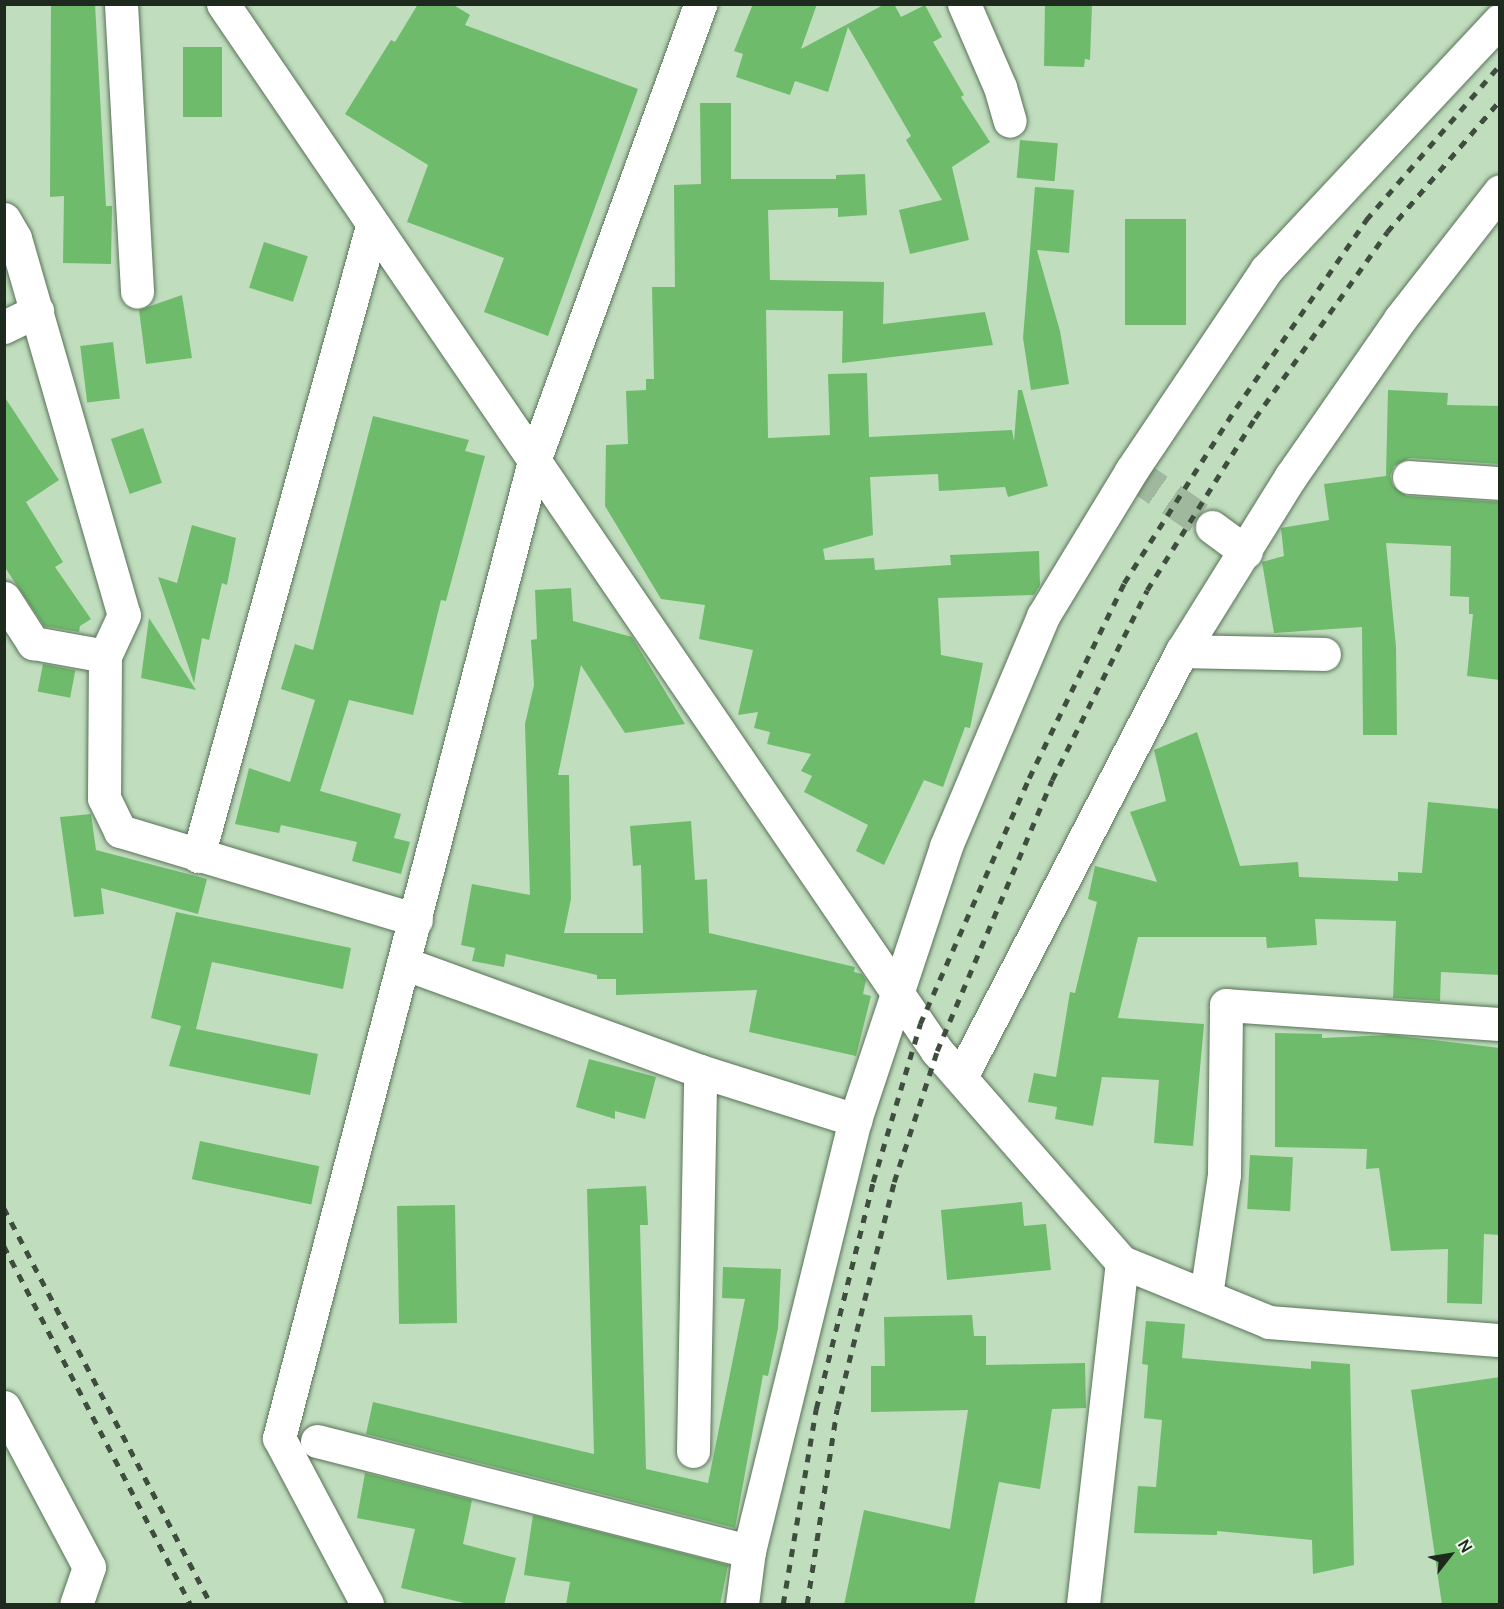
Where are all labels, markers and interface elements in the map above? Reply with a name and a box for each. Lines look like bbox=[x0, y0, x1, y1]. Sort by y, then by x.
north arrow bbox=[1420, 1525, 1480, 1585]
text: N bbox=[1453, 1535, 1478, 1556]

